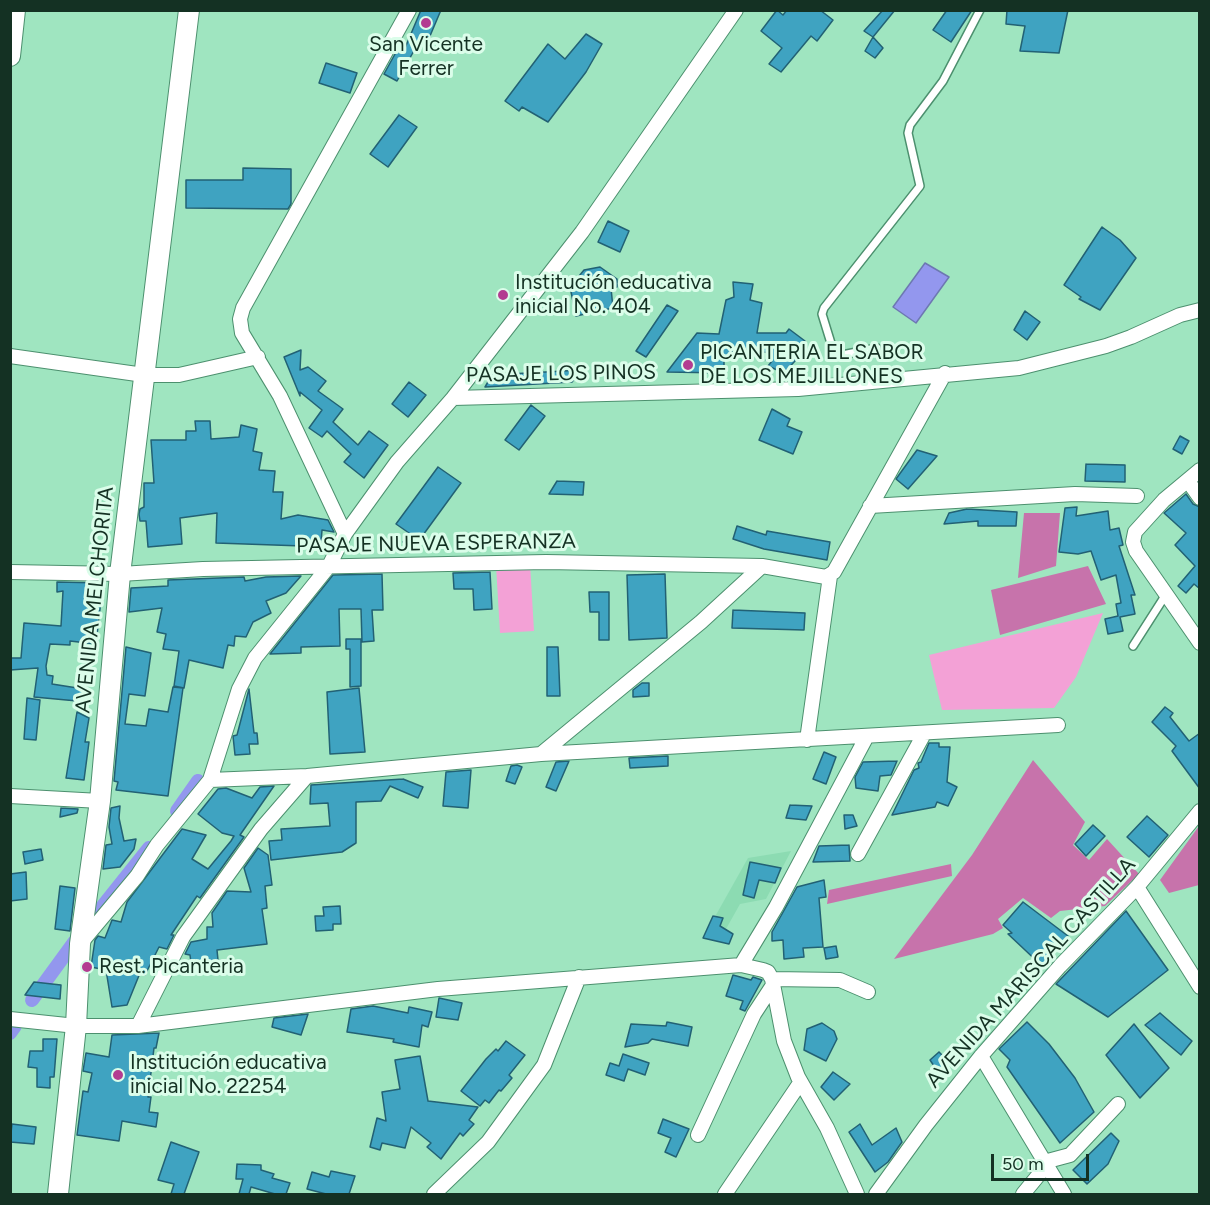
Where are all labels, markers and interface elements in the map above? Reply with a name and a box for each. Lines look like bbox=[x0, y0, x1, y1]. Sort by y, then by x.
marker: San Vicente Ferrer bbox=[419, 16, 433, 30]
place label: San Vicente Ferrer bbox=[369, 32, 483, 82]
place label: Institución educativa inicial No. 404 bbox=[515, 270, 712, 320]
marker: Institución educativa inicial No. 404 bbox=[496, 288, 510, 302]
place label: PICANTERIA EL SABOR DE LOS MEJILLONES bbox=[700, 340, 924, 390]
marker: PICANTERIA EL SABOR DE LOS MEJILLONES bbox=[681, 358, 695, 372]
street label: PASAJE LOS PINOS bbox=[466, 360, 656, 388]
street label: AVENIDA MELCHORITA bbox=[71, 485, 119, 715]
street label: PASAJE NUEVA ESPERANZA bbox=[296, 529, 576, 559]
street label: AVENIDA MARISCAL CASTILLA bbox=[921, 853, 1141, 1093]
place label: Rest. Picanteria bbox=[99, 954, 244, 980]
marker: Rest. Picanteria bbox=[80, 960, 94, 974]
place label: Institución educativa inicial No. 22254 bbox=[130, 1050, 327, 1100]
marker: Institución educativa inicial No. 22254 bbox=[111, 1068, 125, 1082]
scale bar bbox=[994, 1142, 1092, 1180]
text: 50 m bbox=[1002, 1153, 1044, 1175]

